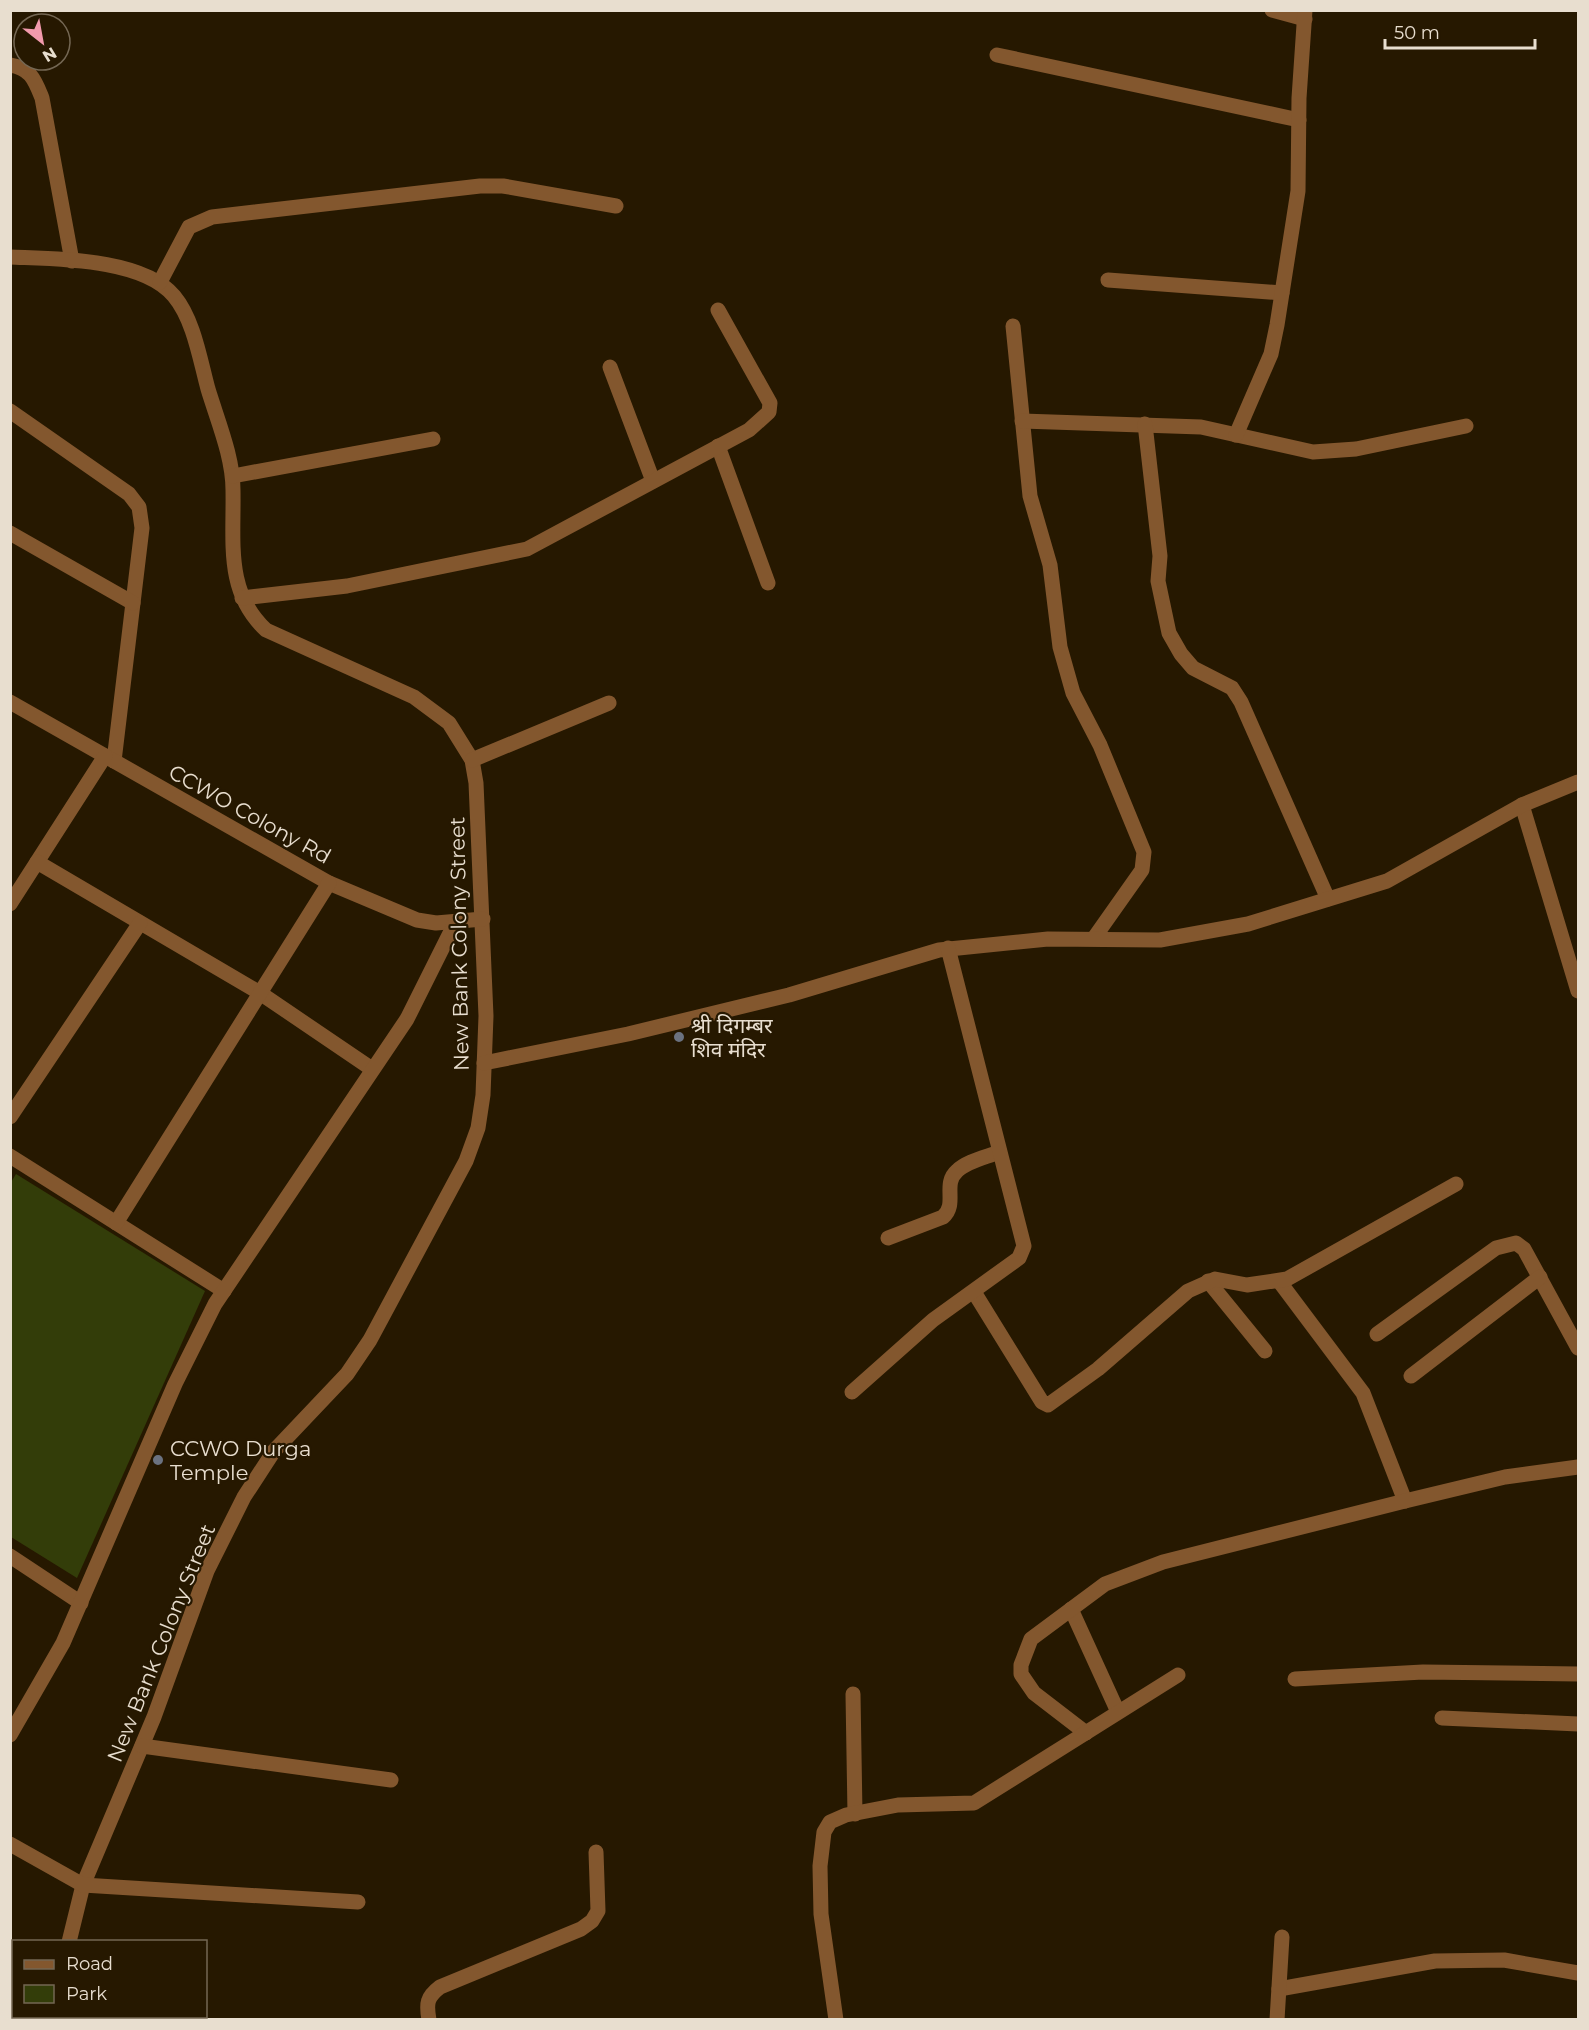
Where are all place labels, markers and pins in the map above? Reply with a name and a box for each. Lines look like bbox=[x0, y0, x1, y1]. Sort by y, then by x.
place label: श्री दिगम्बर शिव मंदिर bbox=[691, 1013, 773, 1062]
marker: श्री दिगम्बर शिव मंदिर bbox=[672, 1030, 686, 1044]
place label: CCWO Durga Temple bbox=[170, 1436, 311, 1485]
marker: CCWO Durga Temple bbox=[151, 1453, 165, 1467]

